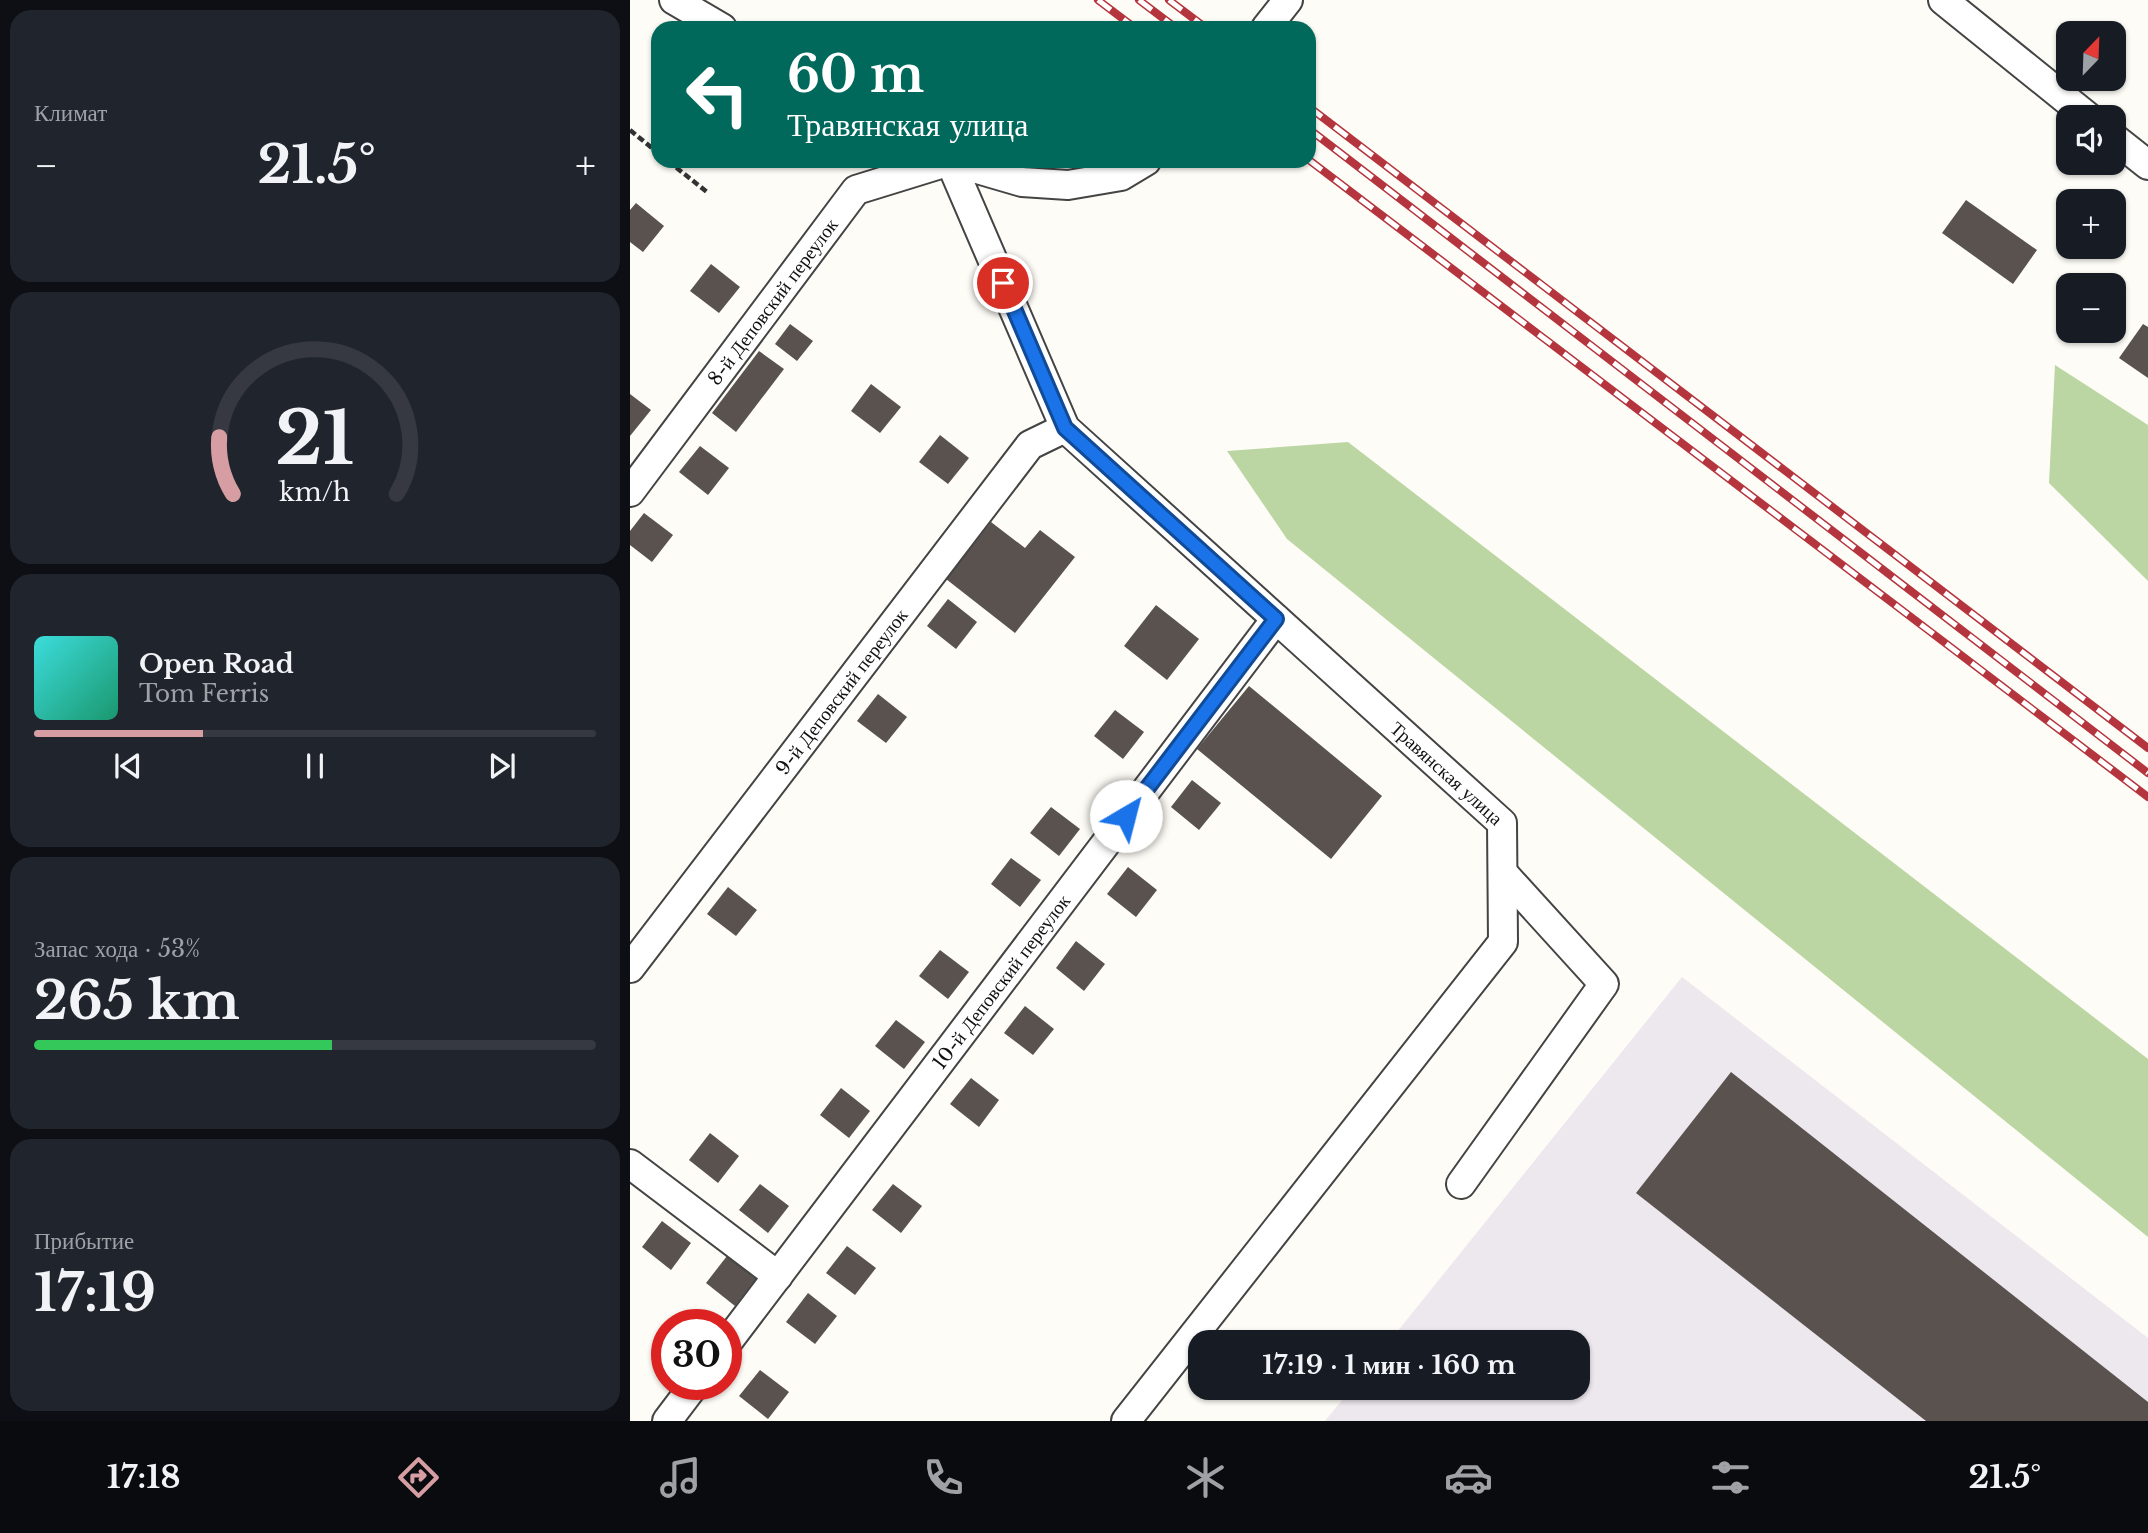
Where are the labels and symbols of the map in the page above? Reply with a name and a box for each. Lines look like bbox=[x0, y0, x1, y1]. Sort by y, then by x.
north arrow bbox=[2056, 21, 2126, 91]
street label: 8-й Деповский переулок bbox=[703, 213, 843, 390]
pin bbox=[973, 253, 1033, 313]
street label: 9-й Деповский переулок bbox=[771, 604, 913, 780]
street label: Травянская улица bbox=[1386, 717, 1508, 831]
position arrow bbox=[1089, 779, 1163, 853]
street label: 10-й Деповский переулок bbox=[928, 889, 1075, 1074]
speed limit sign: 30 bbox=[651, 1309, 742, 1400]

